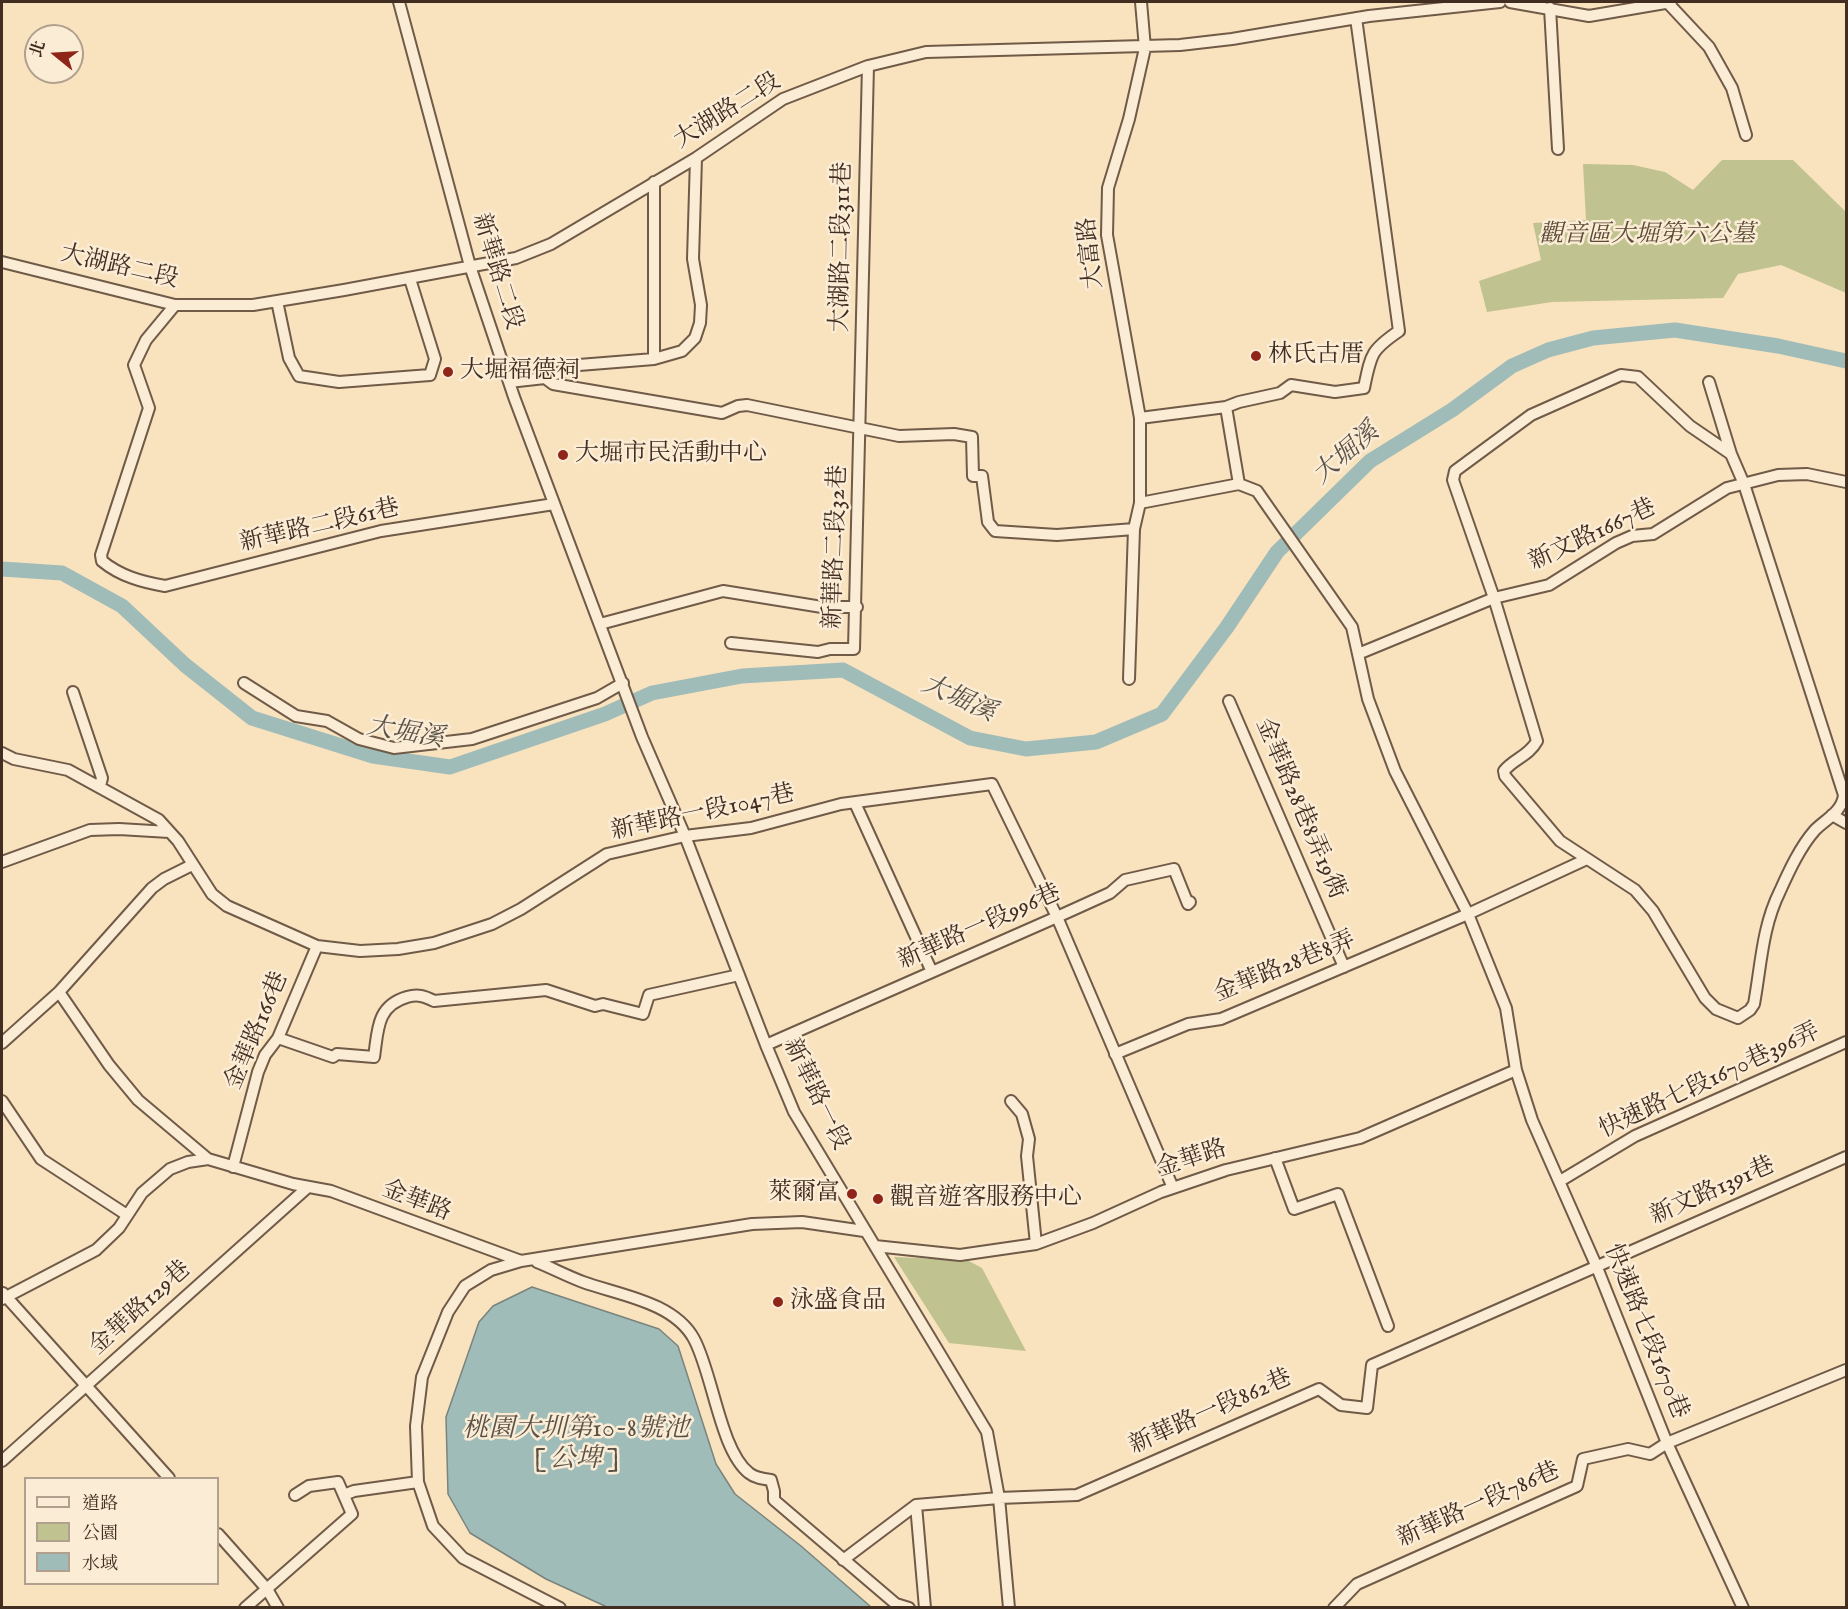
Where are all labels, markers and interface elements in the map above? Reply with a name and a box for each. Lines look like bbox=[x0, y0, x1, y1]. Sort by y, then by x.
north arrow bbox=[24, 24, 84, 84]
text: 北 bbox=[27, 38, 51, 60]
street label: 大湖路二段 bbox=[669, 68, 787, 156]
street label: 大湖路二段311巷 bbox=[827, 161, 859, 333]
street label: 新華路二段 bbox=[465, 210, 527, 334]
street label: 大富路 bbox=[1074, 216, 1110, 290]
park label: 觀音區大堀第六公墓 bbox=[1539, 222, 1755, 250]
street label: 大湖路二段 bbox=[57, 240, 181, 296]
place label: 林氏古厝 bbox=[1268, 342, 1364, 370]
marker: 林氏古厝 bbox=[1249, 349, 1263, 363]
place label: 大堀福德祠 bbox=[460, 358, 580, 386]
marker: 大堀福德祠 bbox=[441, 365, 455, 379]
water label: 大堀溪 bbox=[1307, 418, 1387, 492]
place label: 大堀市民活動中心 bbox=[575, 441, 767, 469]
marker: 大堀市民活動中心 bbox=[556, 448, 570, 462]
street label: 新華路二段32巷 bbox=[820, 464, 854, 630]
street label: 新文路1667巷 bbox=[1525, 494, 1661, 578]
street label: 新華路二段61巷 bbox=[237, 495, 403, 559]
water label: 大堀溪 bbox=[916, 670, 1000, 730]
water label: 大堀溪 bbox=[364, 712, 446, 756]
street label: 金華路28巷8弄19衖 bbox=[1248, 714, 1350, 904]
street label: 新華路一段1047巷 bbox=[609, 780, 797, 848]
street label: 新華路一段996巷 bbox=[894, 879, 1066, 977]
street label: 金華路28巷8弄 bbox=[1210, 927, 1360, 1009]
street label: 金華路166巷 bbox=[220, 968, 296, 1094]
street label: 快速路七段1670巷396弄 bbox=[1595, 1018, 1825, 1146]
street label: 新華路一段 bbox=[776, 1035, 854, 1155]
street label: 金華路 bbox=[1153, 1135, 1231, 1185]
street label: 新文路1391巷 bbox=[1646, 1152, 1780, 1232]
street label: 金華路 bbox=[377, 1176, 455, 1228]
place label: 萊爾富 bbox=[768, 1180, 840, 1208]
place label: 觀音遊客服務中心 bbox=[890, 1185, 1082, 1213]
marker: 萊爾富 bbox=[845, 1187, 859, 1201]
marker: 觀音遊客服務中心 bbox=[871, 1192, 885, 1206]
street label: 快速路七段1670巷 bbox=[1597, 1240, 1693, 1424]
street label: 金華路129巷 bbox=[84, 1256, 198, 1362]
place label: 泳盛食品 bbox=[790, 1288, 886, 1316]
marker: 泳盛食品 bbox=[771, 1295, 785, 1309]
street label: 新華路一段862巷 bbox=[1125, 1364, 1297, 1462]
water label: 桃園大圳第10-8號池 [ 公埤 ] bbox=[463, 1415, 689, 1476]
street label: 新華路一段786巷 bbox=[1393, 1457, 1565, 1555]
legend bbox=[24, 1477, 219, 1585]
text: 道路 bbox=[82, 1493, 118, 1516]
text: 公園 bbox=[82, 1523, 118, 1546]
text: 水域 bbox=[82, 1553, 118, 1576]

